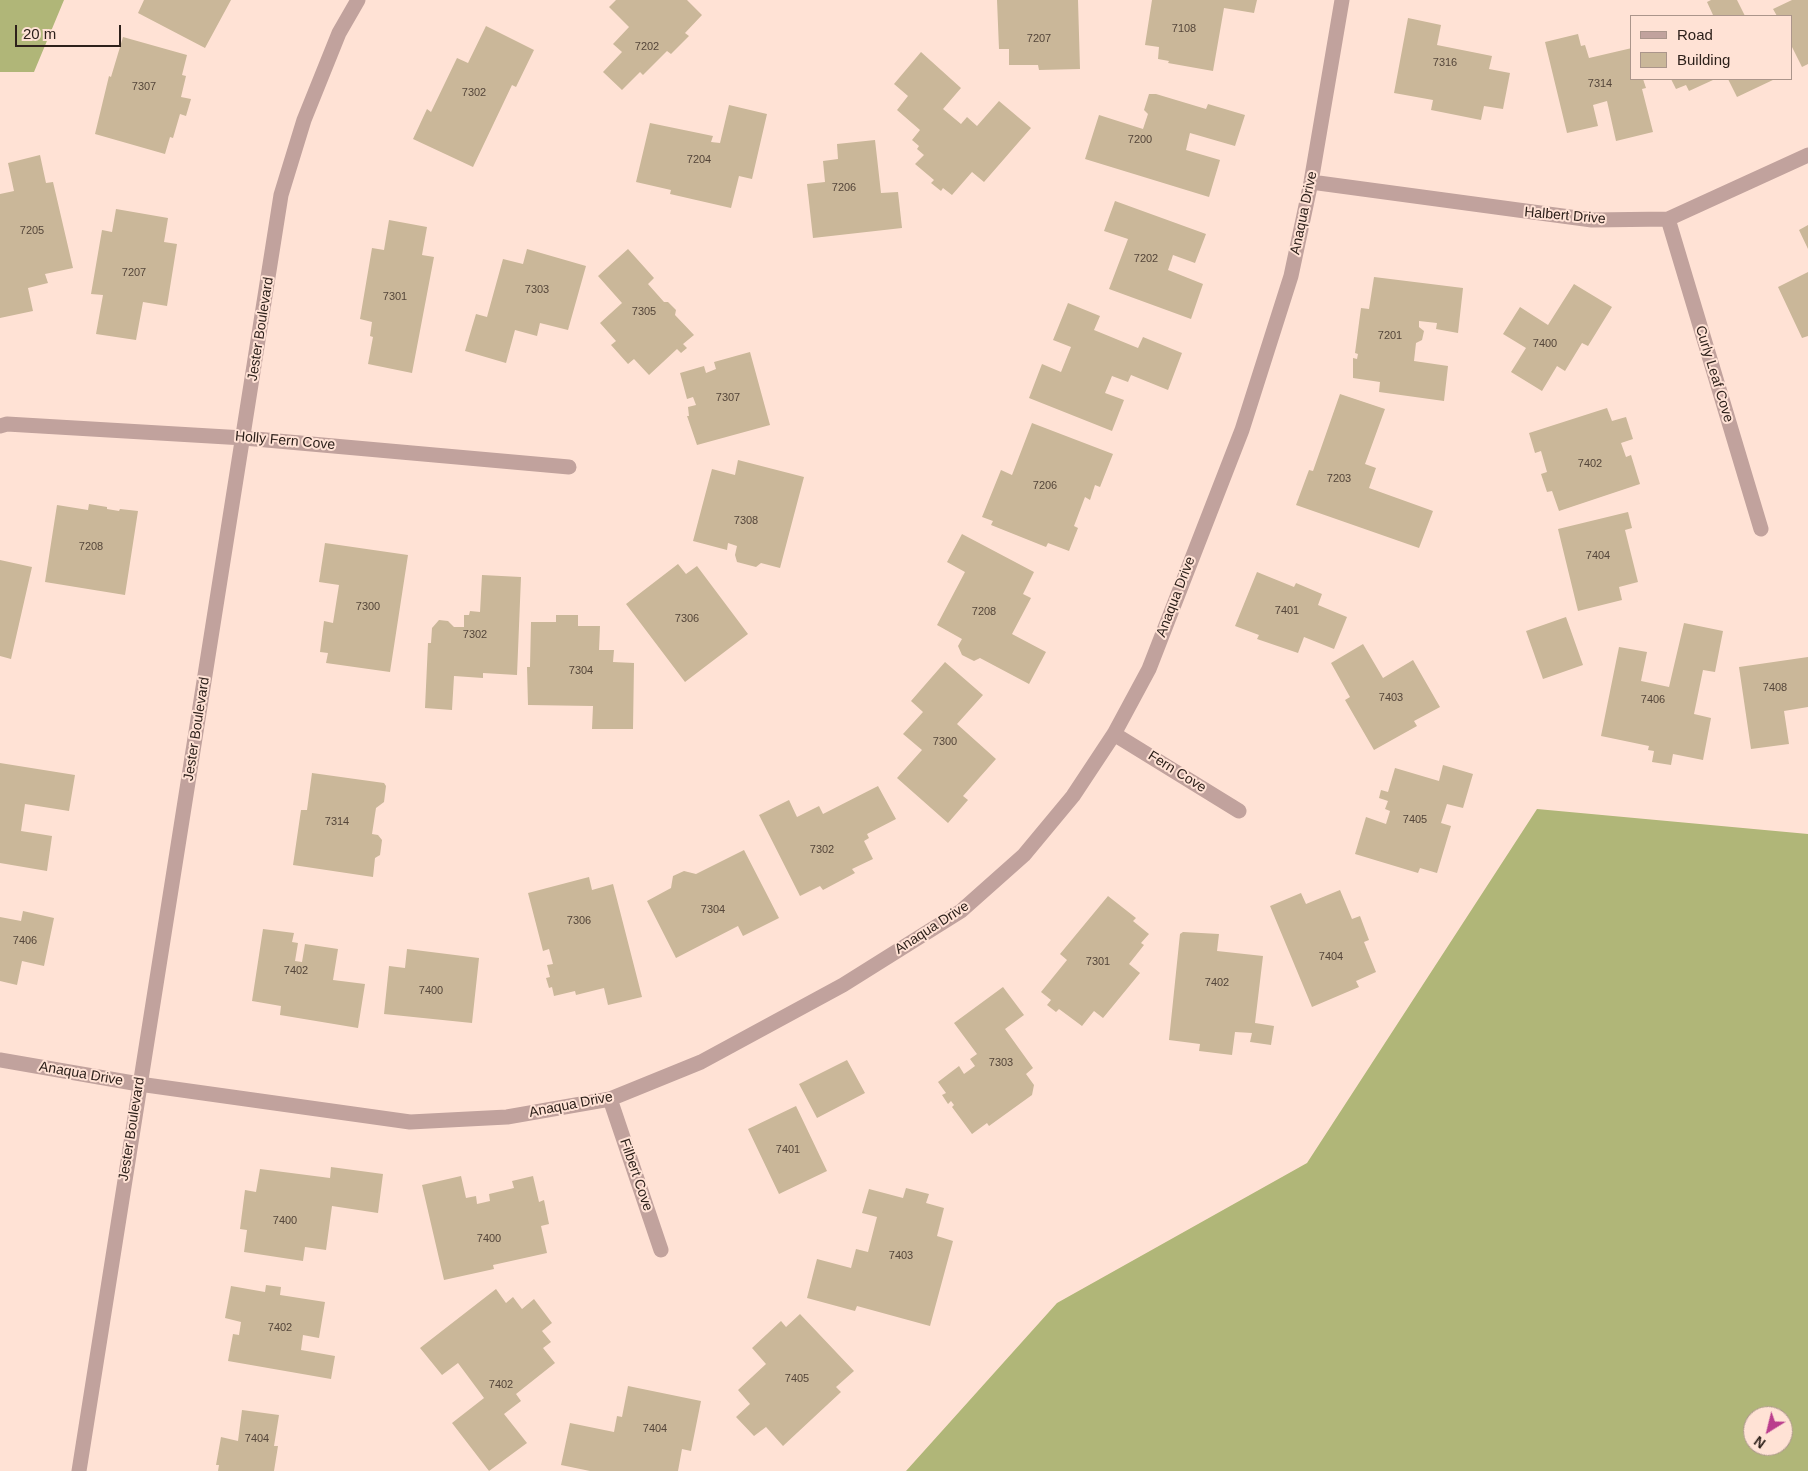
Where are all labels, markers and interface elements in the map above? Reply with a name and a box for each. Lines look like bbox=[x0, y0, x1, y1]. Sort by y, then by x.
scale bar bbox=[18, 15, 124, 47]
legend bbox=[1630, 15, 1793, 80]
house number: 7108 bbox=[1172, 22, 1196, 36]
text: 20 m bbox=[23, 25, 56, 42]
text: Road bbox=[1677, 26, 1713, 43]
house number: 7207 bbox=[1027, 32, 1051, 46]
house number: 7202 bbox=[635, 40, 659, 54]
text: Building bbox=[1677, 51, 1730, 68]
house number: 7316 bbox=[1433, 56, 1457, 70]
house number: 7314 bbox=[1588, 77, 1612, 91]
house number: 7307 bbox=[132, 80, 156, 94]
house number: 7302 bbox=[462, 86, 486, 100]
house number: 7200 bbox=[1128, 133, 1152, 147]
house number: 7204 bbox=[687, 153, 711, 167]
street label: Anaqua Drive bbox=[1287, 170, 1321, 256]
house number: 7206 bbox=[832, 181, 856, 195]
street label: Halbert Drive bbox=[1524, 204, 1606, 228]
house number: 7205 bbox=[20, 224, 44, 238]
house number: 7202 bbox=[1134, 252, 1158, 266]
house number: 7207 bbox=[122, 266, 146, 280]
street label: Jester Boulevard bbox=[244, 276, 278, 382]
house number: 7303 bbox=[525, 283, 549, 297]
house number: 7301 bbox=[383, 290, 407, 304]
house number: 7305 bbox=[632, 305, 656, 319]
street label: Curly Leaf Cove bbox=[1691, 324, 1737, 424]
house number: 7201 bbox=[1378, 329, 1402, 343]
house number: 7400 bbox=[1533, 337, 1557, 351]
house number: 7307 bbox=[716, 391, 740, 405]
street label: Holly Fern Cove bbox=[234, 428, 336, 454]
house number: 7402 bbox=[1578, 457, 1602, 471]
house number: 7203 bbox=[1327, 472, 1351, 486]
house number: 7206 bbox=[1033, 479, 1057, 493]
house number: 7308 bbox=[734, 514, 758, 528]
house number: 7208 bbox=[79, 540, 103, 554]
house number: 7404 bbox=[1586, 549, 1610, 563]
street label: Anaqua Drive bbox=[1153, 554, 1199, 640]
house number: 7300 bbox=[356, 600, 380, 614]
house number: 7401 bbox=[1275, 604, 1299, 618]
house number: 7208 bbox=[972, 605, 996, 619]
house number: 7306 bbox=[675, 612, 699, 626]
house number: 7302 bbox=[463, 628, 487, 642]
house number: 7304 bbox=[569, 664, 593, 678]
street label: Jester Boulevard bbox=[180, 676, 214, 782]
house number: 7408 bbox=[1763, 681, 1787, 695]
house number: 7403 bbox=[1379, 691, 1403, 705]
house number: 7406 bbox=[1641, 693, 1665, 707]
house number: 7300 bbox=[933, 735, 957, 749]
street label: Fern Cove bbox=[1145, 748, 1209, 796]
house number: 7405 bbox=[1403, 813, 1427, 827]
house number: 7314 bbox=[325, 815, 349, 829]
house number: 7302 bbox=[810, 843, 834, 857]
street label: Anaqua Drive bbox=[892, 898, 972, 958]
house number: 7304 bbox=[701, 903, 725, 917]
house number: 7306 bbox=[567, 914, 591, 928]
house number: 7406 bbox=[13, 934, 37, 948]
house number: 7404 bbox=[1319, 950, 1343, 964]
house number: 7301 bbox=[1086, 955, 1110, 969]
house number: 7402 bbox=[284, 964, 308, 978]
house number: 7402 bbox=[1205, 976, 1229, 990]
house number: 7400 bbox=[419, 984, 443, 998]
house number: 7303 bbox=[989, 1056, 1013, 1070]
street label: Anaqua Drive bbox=[38, 1058, 124, 1090]
street label: Jester Boulevard bbox=[115, 1076, 149, 1182]
street label: Anaqua Drive bbox=[528, 1089, 614, 1121]
street label: Filbert Cove bbox=[616, 1137, 656, 1213]
house number: 7401 bbox=[776, 1143, 800, 1157]
house number: 7400 bbox=[273, 1214, 297, 1228]
house number: 7400 bbox=[477, 1232, 501, 1246]
house number: 7403 bbox=[889, 1249, 913, 1263]
house number: 7402 bbox=[268, 1321, 292, 1335]
house number: 7405 bbox=[785, 1372, 809, 1386]
house number: 7402 bbox=[489, 1378, 513, 1392]
north arrow bbox=[1743, 1406, 1793, 1456]
house number: 7404 bbox=[643, 1422, 667, 1436]
house number: 7404 bbox=[245, 1432, 269, 1446]
text: N bbox=[1751, 1433, 1769, 1452]

